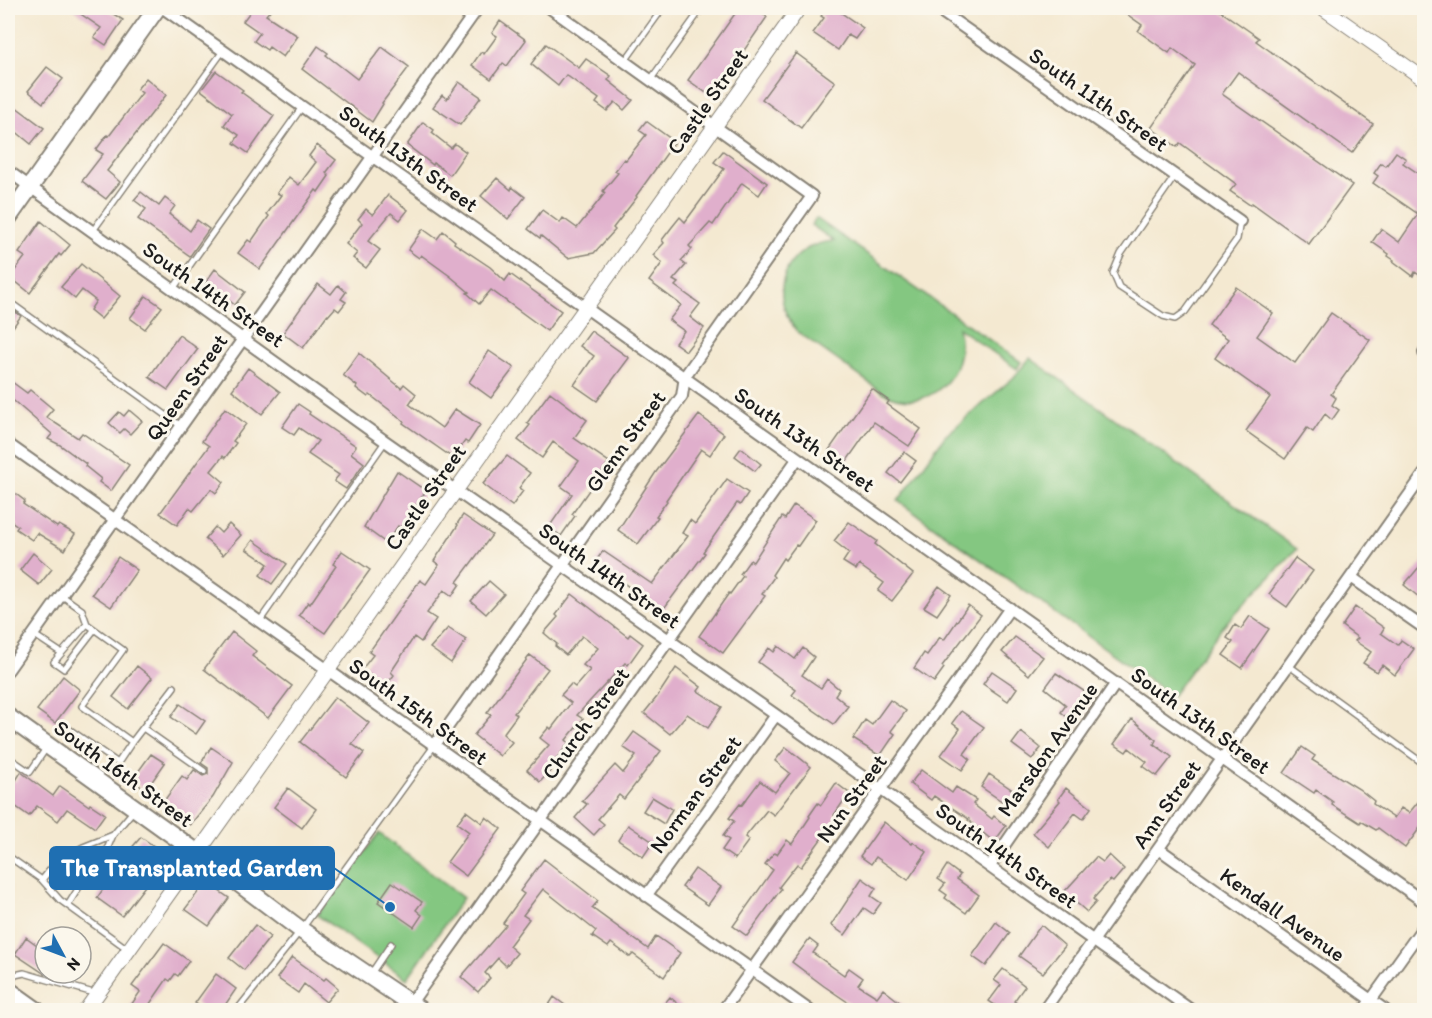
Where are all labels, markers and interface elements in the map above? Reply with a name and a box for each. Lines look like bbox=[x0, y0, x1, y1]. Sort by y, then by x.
street label: South 11th Street bbox=[1024, 41, 1174, 158]
street label: Castle Street bbox=[661, 43, 754, 160]
street label: South 13th Street bbox=[334, 99, 484, 218]
street label: South 14th Street bbox=[138, 235, 290, 353]
street label: Queen Street bbox=[139, 328, 233, 446]
street label: South 13th Street bbox=[729, 381, 880, 498]
street label: Glenn Street bbox=[579, 385, 671, 497]
street label: Castle Street bbox=[379, 439, 472, 556]
street label: South 14th Street bbox=[534, 516, 686, 634]
street label: South 15th Street bbox=[344, 652, 494, 771]
street label: South 13th Street bbox=[1126, 661, 1276, 780]
street label: Church Street bbox=[536, 662, 635, 785]
street label: Marsdon Avenue bbox=[991, 677, 1104, 822]
street label: South 16th Street bbox=[49, 714, 199, 833]
street label: Norman Street bbox=[644, 730, 747, 858]
street label: Nun Street bbox=[810, 749, 893, 848]
street label: Ann Street bbox=[1126, 755, 1207, 854]
street label: South 14th Street bbox=[931, 796, 1083, 914]
callout: The Transplanted Garden bbox=[50, 847, 334, 889]
text: The Transplanted Garden bbox=[60, 853, 323, 883]
street label: Kendall Avenue bbox=[1215, 861, 1351, 968]
north arrow bbox=[33, 925, 93, 985]
text: N bbox=[63, 954, 85, 975]

